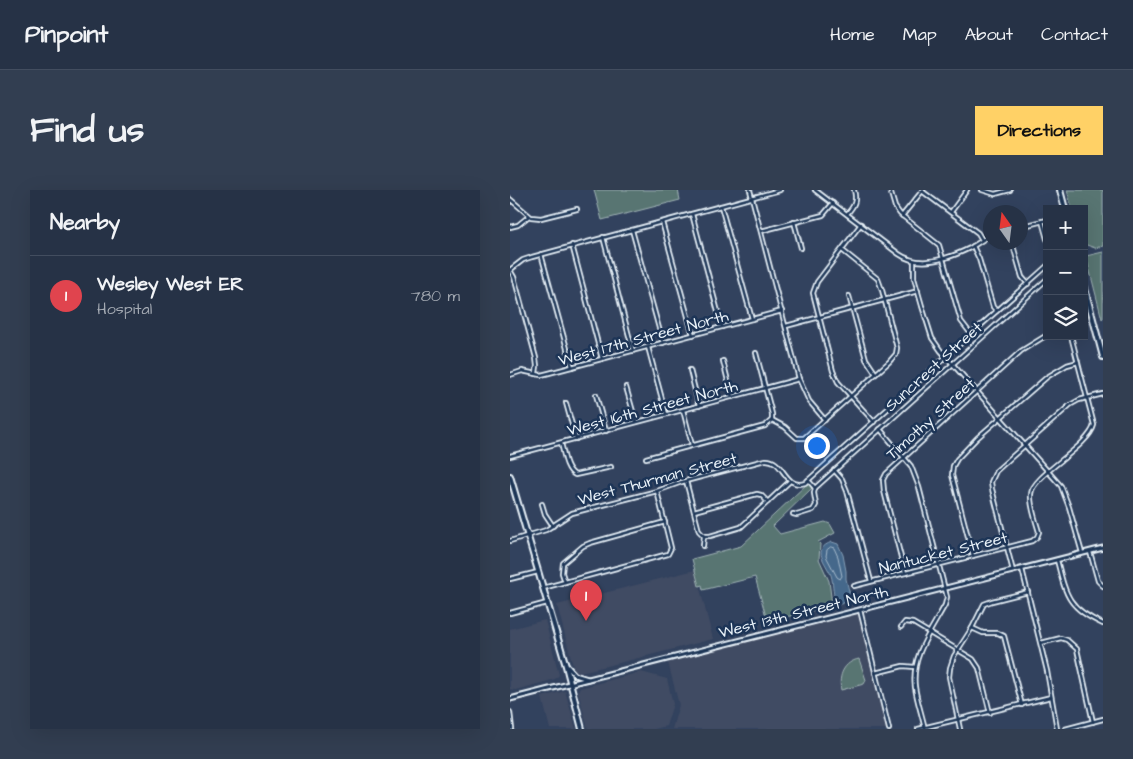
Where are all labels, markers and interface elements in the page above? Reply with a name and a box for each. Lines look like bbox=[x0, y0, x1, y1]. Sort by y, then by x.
text: Pinpoint bbox=[25, 18, 108, 52]
text: Home bbox=[830, 22, 875, 47]
text: Map bbox=[903, 22, 937, 47]
text: About bbox=[965, 22, 1013, 47]
text: Contact bbox=[1041, 22, 1108, 47]
text: Find us bbox=[30, 106, 144, 155]
button: Directions bbox=[975, 106, 1103, 155]
north arrow bbox=[983, 205, 1028, 250]
map controls bbox=[1043, 205, 1088, 340]
button: + bbox=[1043, 205, 1088, 250]
text: Nearby bbox=[50, 208, 120, 237]
button: − bbox=[1043, 250, 1088, 295]
text: Wesley West ER bbox=[97, 271, 244, 298]
text: 1 bbox=[65, 285, 67, 307]
text: 780 m bbox=[411, 285, 460, 307]
button: layers bbox=[1043, 295, 1088, 340]
text: Hospital bbox=[97, 298, 152, 320]
street label: West 17th Street North bbox=[556, 305, 731, 371]
street label: Suncrest Street bbox=[880, 317, 988, 416]
street label: Timothy Street bbox=[881, 372, 981, 465]
street label: West 16th Street North bbox=[565, 375, 740, 441]
your location bbox=[804, 433, 830, 459]
street label: West Thurman Street bbox=[575, 447, 740, 511]
street label: Nantucket Street bbox=[877, 526, 1010, 580]
pin: 1 bbox=[570, 580, 602, 621]
street label: West 13th Street North bbox=[716, 580, 890, 644]

